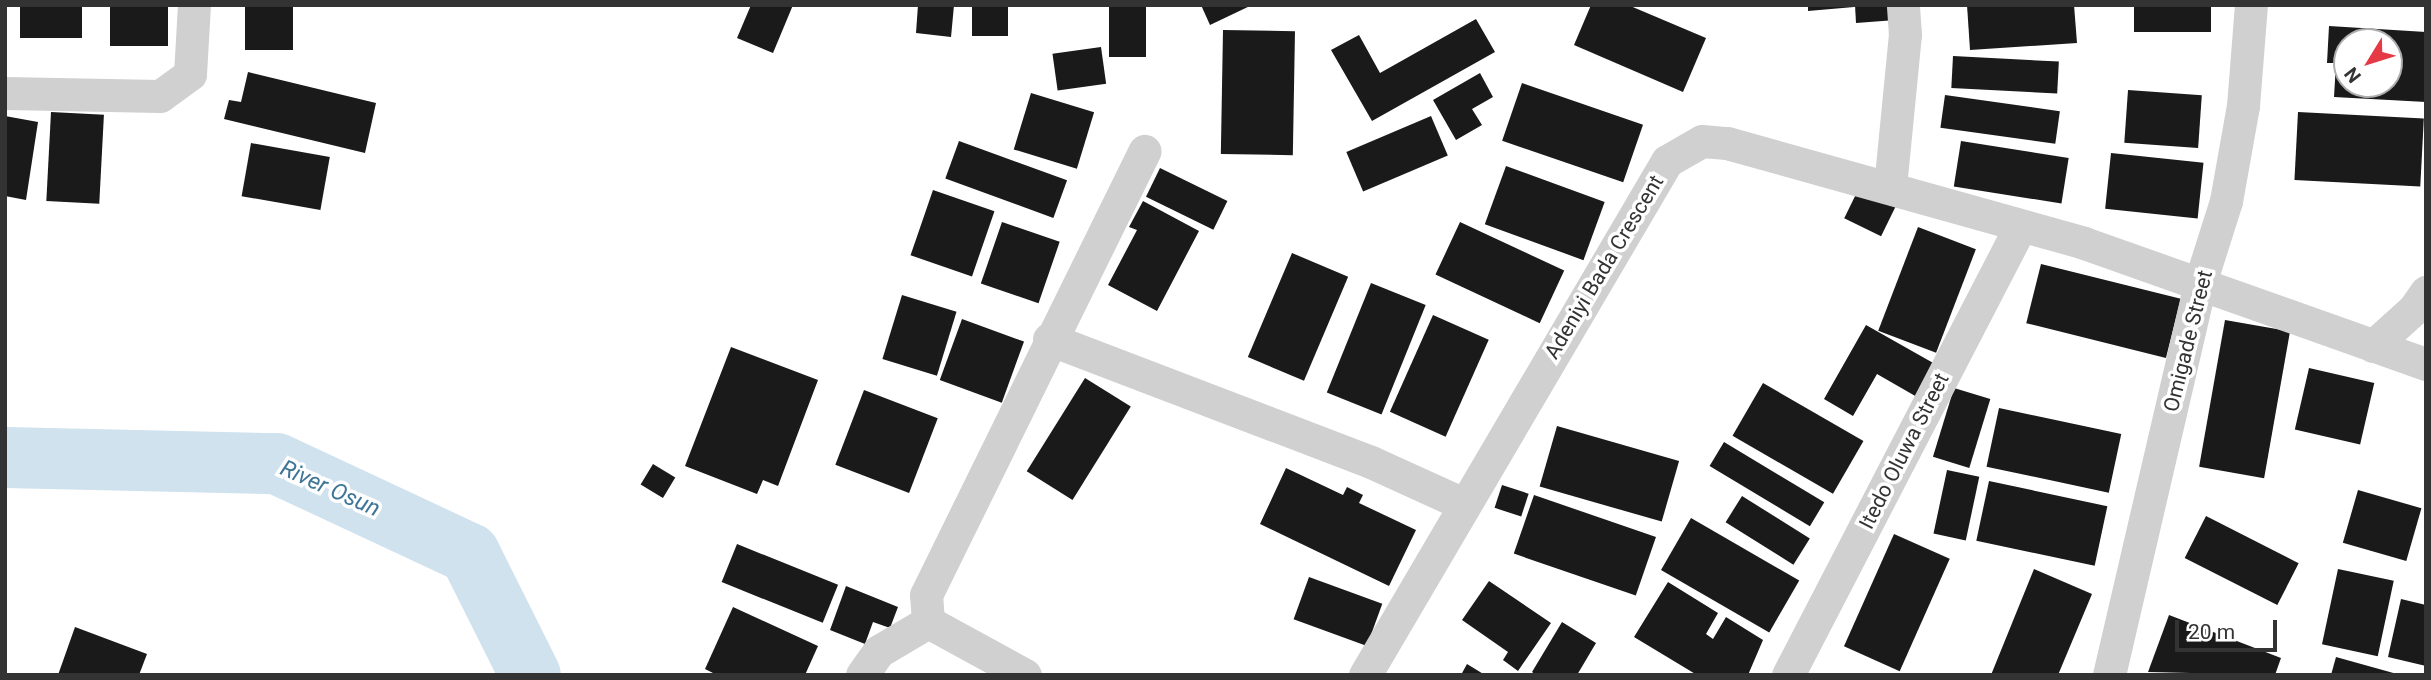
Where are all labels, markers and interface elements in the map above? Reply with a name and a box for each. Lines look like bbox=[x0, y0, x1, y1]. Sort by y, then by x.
north arrow bbox=[2333, 28, 2403, 98]
text: N bbox=[2339, 63, 2366, 87]
street label: Adeniyi Bada Crescent bbox=[1539, 171, 1669, 363]
street label: Omigade Street bbox=[2158, 268, 2218, 414]
street label: Itedo Oluwa Street bbox=[1854, 369, 1954, 533]
water label: River Osun bbox=[276, 455, 384, 523]
scale bar bbox=[2179, 606, 2280, 650]
text: 20 m bbox=[2188, 620, 2235, 644]

